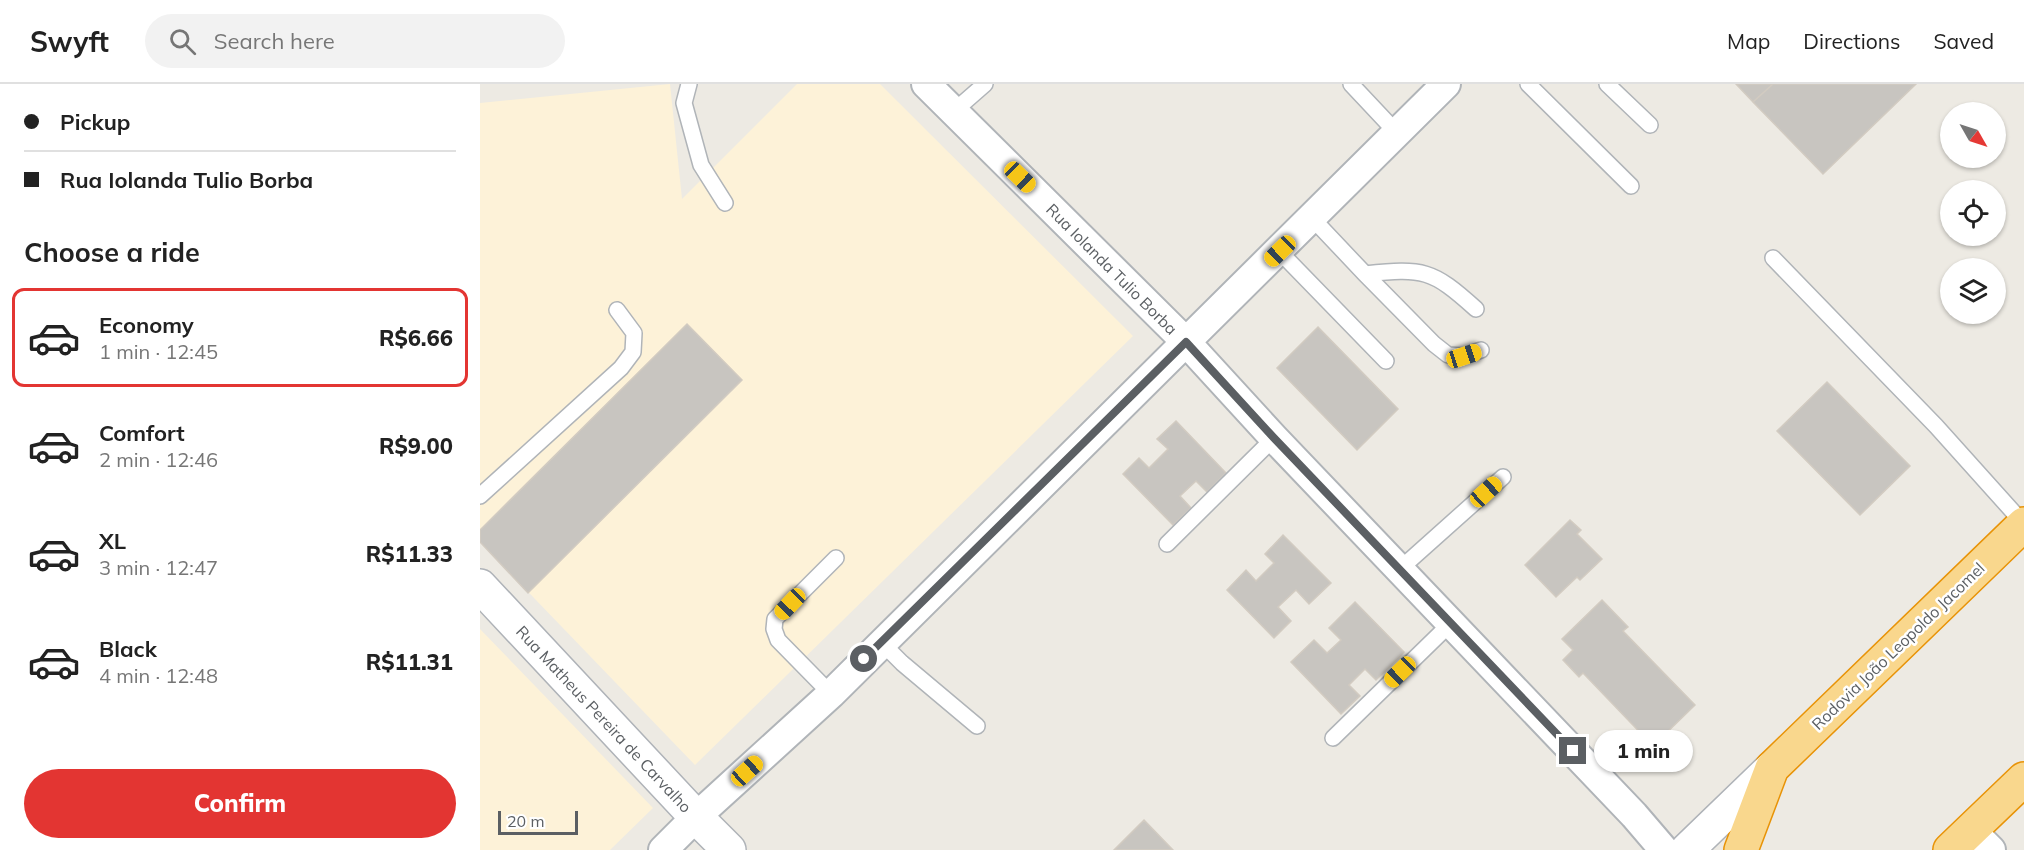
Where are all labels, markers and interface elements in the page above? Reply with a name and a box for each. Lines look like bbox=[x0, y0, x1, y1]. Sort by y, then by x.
search box bbox=[145, 14, 565, 68]
text: Swyft bbox=[30, 24, 109, 59]
icon: search bbox=[166, 25, 199, 58]
text: Search here bbox=[214, 27, 335, 55]
text: Map bbox=[1727, 28, 1770, 54]
text: Directions bbox=[1803, 28, 1900, 54]
text: Saved bbox=[1933, 28, 1994, 54]
north arrow bbox=[1940, 102, 2006, 168]
map controls bbox=[1940, 102, 2006, 324]
text: Pickup bbox=[60, 108, 130, 136]
car bbox=[1001, 158, 1039, 196]
text: Rua Iolanda Tulio Borba bbox=[60, 166, 313, 194]
button: locate bbox=[1940, 180, 2006, 246]
street label: Rua Iolanda Tulio Borba bbox=[1042, 199, 1182, 339]
car bbox=[1261, 232, 1299, 270]
text: Choose a ride bbox=[24, 235, 200, 269]
button: layers bbox=[1940, 258, 2006, 324]
icon: car bbox=[27, 311, 81, 365]
text: Economy bbox=[99, 311, 194, 339]
text: R$6.66 bbox=[379, 324, 453, 352]
text: 1 min · 12:45 bbox=[99, 339, 218, 364]
car bbox=[1444, 342, 1484, 370]
icon: car bbox=[27, 419, 81, 473]
text: Comfort bbox=[99, 419, 185, 447]
text: R$9.00 bbox=[379, 432, 453, 460]
text: 2 min · 12:46 bbox=[99, 447, 218, 472]
car bbox=[1467, 473, 1505, 511]
icon: car bbox=[27, 527, 81, 581]
text: XL bbox=[99, 527, 126, 555]
text: R$11.33 bbox=[366, 540, 453, 568]
text: 3 min · 12:47 bbox=[99, 555, 218, 580]
street label: Rodovia João Leopoldo Jacomel bbox=[1808, 558, 1988, 734]
car bbox=[771, 585, 809, 623]
street label: Rua Matheus Pereira de Carvalho bbox=[512, 621, 696, 817]
icon: car bbox=[27, 635, 81, 689]
text: Black bbox=[99, 635, 157, 663]
route start bbox=[850, 645, 877, 672]
text: R$11.31 bbox=[366, 648, 453, 676]
car bbox=[1381, 653, 1419, 691]
text: 4 min · 12:48 bbox=[99, 663, 218, 688]
callout: 1 min bbox=[1594, 730, 1693, 772]
route end bbox=[1559, 737, 1586, 764]
text: 1 min bbox=[1617, 738, 1670, 763]
car bbox=[728, 752, 766, 790]
button: Confirm bbox=[24, 769, 456, 838]
scale bar bbox=[498, 808, 578, 836]
text: 20 m bbox=[507, 811, 544, 831]

